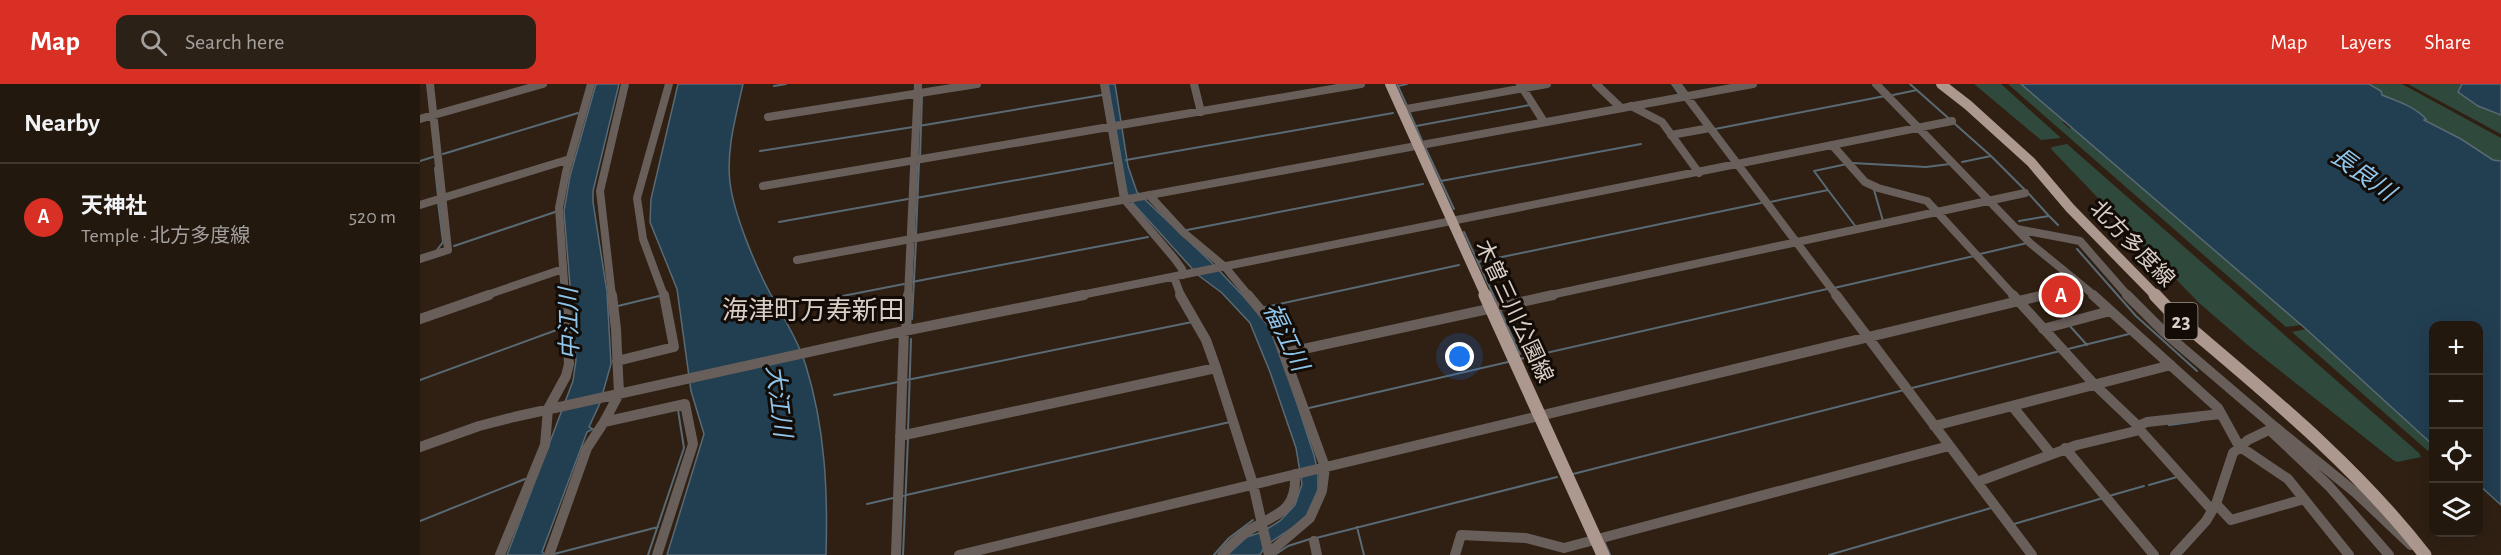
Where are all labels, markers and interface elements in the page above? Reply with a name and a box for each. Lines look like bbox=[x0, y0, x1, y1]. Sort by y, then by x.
search box bbox=[116, 15, 536, 69]
icon: search bbox=[137, 26, 170, 59]
text: Map bbox=[30, 28, 80, 56]
text: Search here bbox=[185, 31, 284, 53]
text: Map bbox=[2271, 32, 2307, 53]
text: Layers bbox=[2340, 32, 2391, 53]
text: Share bbox=[2424, 32, 2471, 53]
text: Nearby bbox=[24, 110, 100, 136]
water label: 長良川 bbox=[2326, 142, 2402, 207]
text: 天神社 bbox=[81, 195, 147, 217]
street label: 北方多度線 bbox=[2086, 196, 2179, 291]
text: A bbox=[38, 207, 50, 227]
text: 520 m bbox=[349, 207, 396, 227]
text: Temple · 北方多度線 bbox=[81, 226, 250, 246]
street label: 木曽三川公園線 bbox=[1472, 237, 1558, 386]
pin: A bbox=[2042, 272, 2080, 318]
water label: 中江川 bbox=[555, 285, 583, 360]
district label: 海津町万寿新田 bbox=[722, 297, 904, 324]
water label: 福江川 bbox=[1259, 299, 1315, 378]
road number: 23 bbox=[2164, 303, 2198, 339]
map controls bbox=[2429, 321, 2483, 537]
button: + bbox=[2429, 321, 2483, 375]
your location bbox=[1445, 342, 1474, 371]
water label: 大江川 bbox=[762, 364, 797, 441]
button: − bbox=[2429, 375, 2483, 429]
button: locate bbox=[2429, 429, 2483, 483]
button: layers bbox=[2429, 483, 2483, 537]

